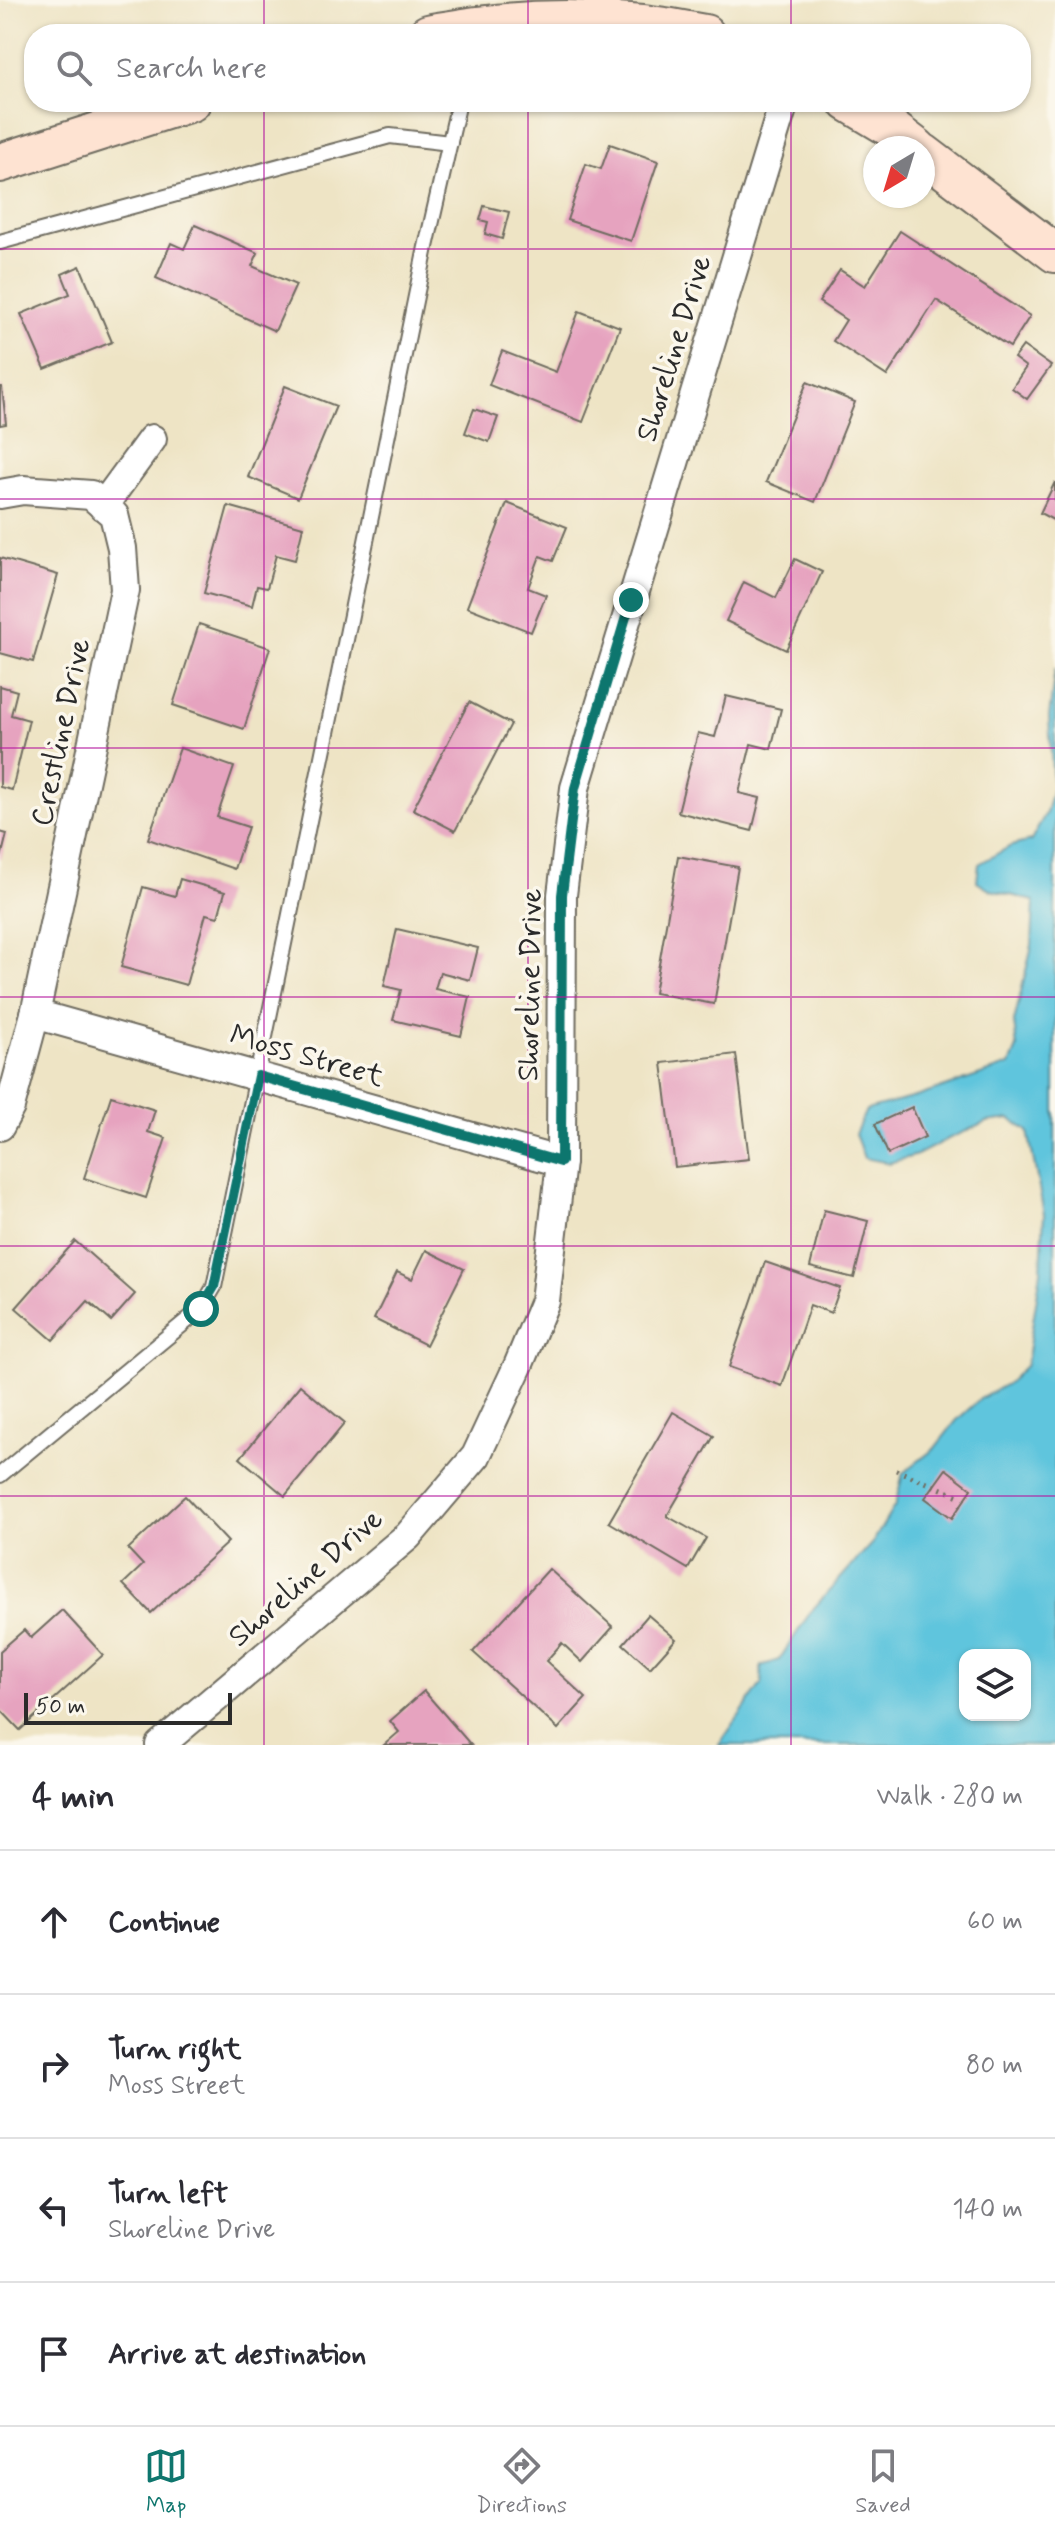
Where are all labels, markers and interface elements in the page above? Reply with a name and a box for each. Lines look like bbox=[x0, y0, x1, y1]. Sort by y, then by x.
search box bbox=[24, 24, 1031, 112]
icon: search bbox=[52, 46, 96, 90]
text: Search here bbox=[116, 49, 267, 88]
north arrow bbox=[863, 136, 935, 208]
street label: Shoreline Drive bbox=[628, 250, 721, 446]
route end bbox=[613, 582, 649, 618]
street label: Crestline Drive bbox=[23, 635, 100, 830]
street label: Shoreline Drive bbox=[509, 888, 552, 1082]
street label: Moss Street bbox=[225, 1016, 388, 1097]
route start bbox=[183, 1291, 219, 1327]
street label: Shoreline Drive bbox=[220, 1500, 392, 1656]
map controls bbox=[959, 1649, 1031, 1721]
button: layers bbox=[959, 1649, 1031, 1721]
scale bar bbox=[24, 1689, 232, 1725]
text: 50 m bbox=[36, 1693, 85, 1721]
text: 4 min bbox=[32, 1775, 115, 1820]
text: Walk · 280 m bbox=[876, 1780, 1023, 1814]
icon: ahead bbox=[32, 1900, 76, 1944]
text: Continue bbox=[108, 1903, 220, 1942]
text: 60 m bbox=[967, 1905, 1023, 1939]
text: Turn right bbox=[108, 2030, 241, 2069]
icon: right bbox=[32, 2044, 76, 2088]
text: 80 m bbox=[966, 2049, 1023, 2083]
text: Moss Street bbox=[108, 2069, 245, 2103]
text: Turn left bbox=[108, 2174, 228, 2213]
icon: left bbox=[32, 2188, 76, 2232]
text: 140 m bbox=[952, 2193, 1023, 2227]
text: Shoreline Drive bbox=[108, 2213, 275, 2247]
icon: arrive bbox=[32, 2332, 76, 2376]
text: Arrive at destination bbox=[108, 2335, 366, 2374]
tab: Map bbox=[144, 2444, 188, 2520]
tab: Directions bbox=[476, 2444, 567, 2520]
tab: Saved bbox=[855, 2444, 911, 2520]

